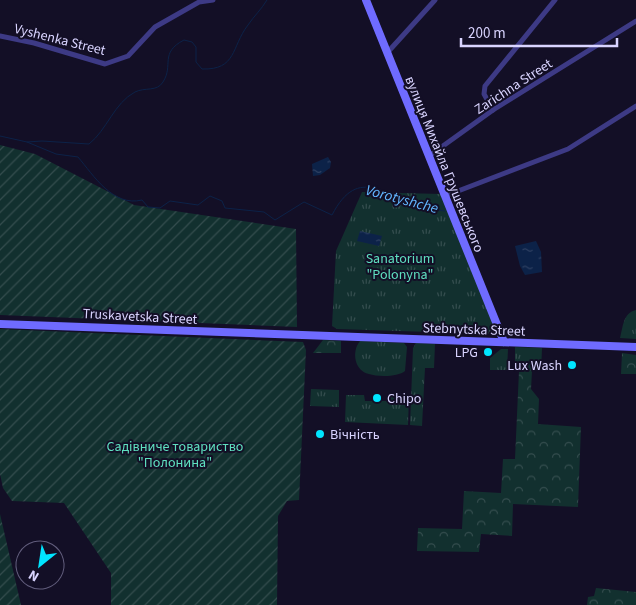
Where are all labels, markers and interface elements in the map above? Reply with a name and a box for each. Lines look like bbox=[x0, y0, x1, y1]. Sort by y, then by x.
scale bar bbox=[461, 15, 617, 47]
street label: Vyshenka Street bbox=[12, 19, 108, 61]
text: 200 m bbox=[468, 23, 506, 44]
street label: Zarichna Street bbox=[471, 54, 557, 120]
street label: вулиця Михайла Грушевського bbox=[400, 73, 489, 255]
water label: Vorotyshche bbox=[363, 180, 441, 219]
park label: Sanatorium "Polonyna" bbox=[366, 249, 434, 285]
street label: Truskavetska Street bbox=[82, 304, 198, 330]
street label: Stebnytska Street bbox=[422, 318, 526, 342]
place label: LPG bbox=[455, 343, 478, 363]
marker: LPG bbox=[482, 346, 494, 358]
place label: Lux Wash bbox=[507, 356, 562, 376]
marker: Lux Wash bbox=[566, 359, 578, 371]
place label: Chipo bbox=[387, 389, 421, 409]
marker: Chipo bbox=[371, 392, 383, 404]
place label: Вічність bbox=[330, 425, 380, 445]
marker: Вічність bbox=[314, 428, 326, 440]
park label: Садівниче товариство "Полонина" bbox=[107, 437, 243, 473]
north arrow bbox=[15, 540, 65, 590]
text: N bbox=[25, 564, 43, 586]

